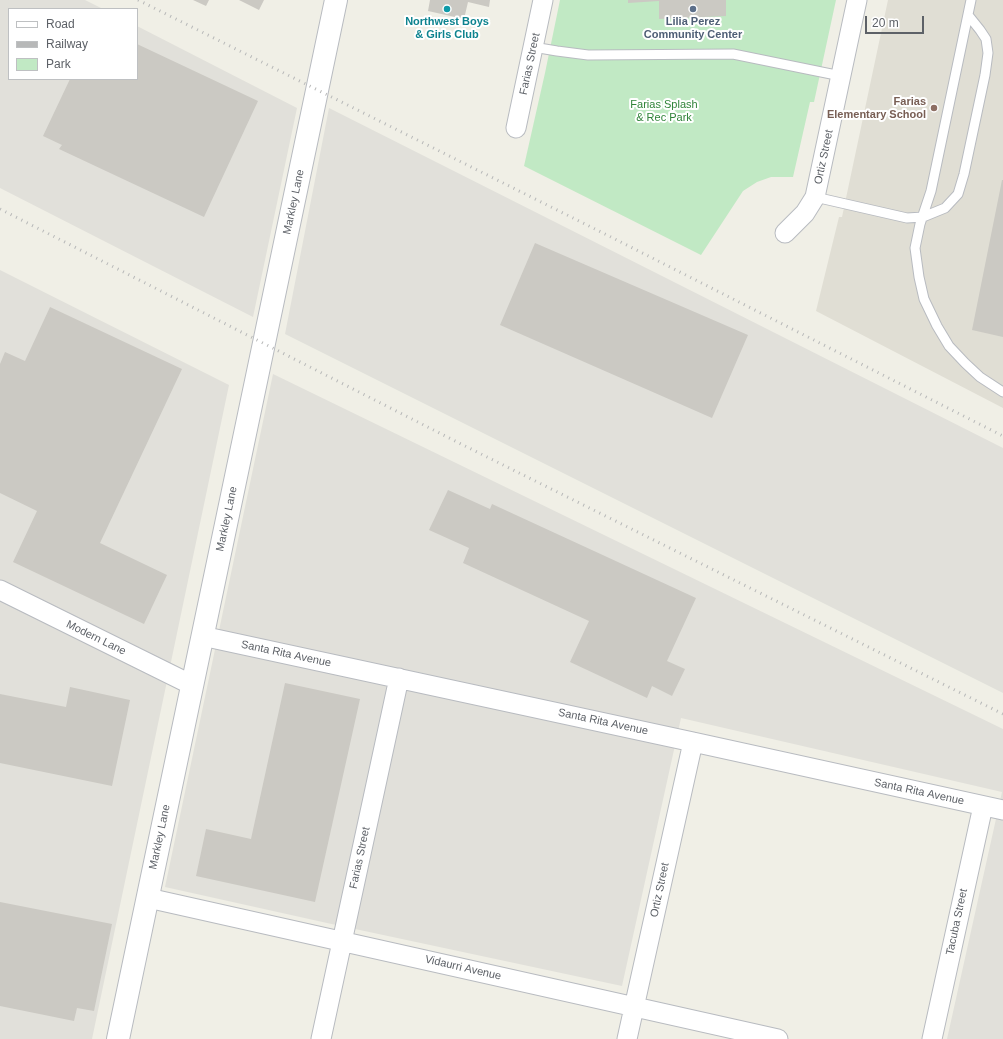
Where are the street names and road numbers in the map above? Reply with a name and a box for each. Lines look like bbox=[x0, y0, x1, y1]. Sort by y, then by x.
street label: Farias Street bbox=[517, 32, 543, 96]
street label: Ortiz Street bbox=[812, 128, 836, 186]
street label: Markley Lane bbox=[281, 168, 307, 236]
street label: Markley Lane bbox=[214, 485, 240, 553]
street label: Modern Lane bbox=[64, 618, 128, 658]
street label: Santa Rita Avenue bbox=[240, 638, 332, 670]
street label: Santa Rita Avenue bbox=[557, 706, 649, 738]
street label: Santa Rita Avenue bbox=[873, 776, 965, 808]
street label: Markley Lane bbox=[147, 803, 173, 871]
street label: Farias Street bbox=[347, 826, 373, 890]
street label: Ortiz Street bbox=[648, 861, 672, 919]
street label: Tacuba Street bbox=[943, 887, 971, 957]
street label: Vidaurri Avenue bbox=[424, 953, 502, 983]

